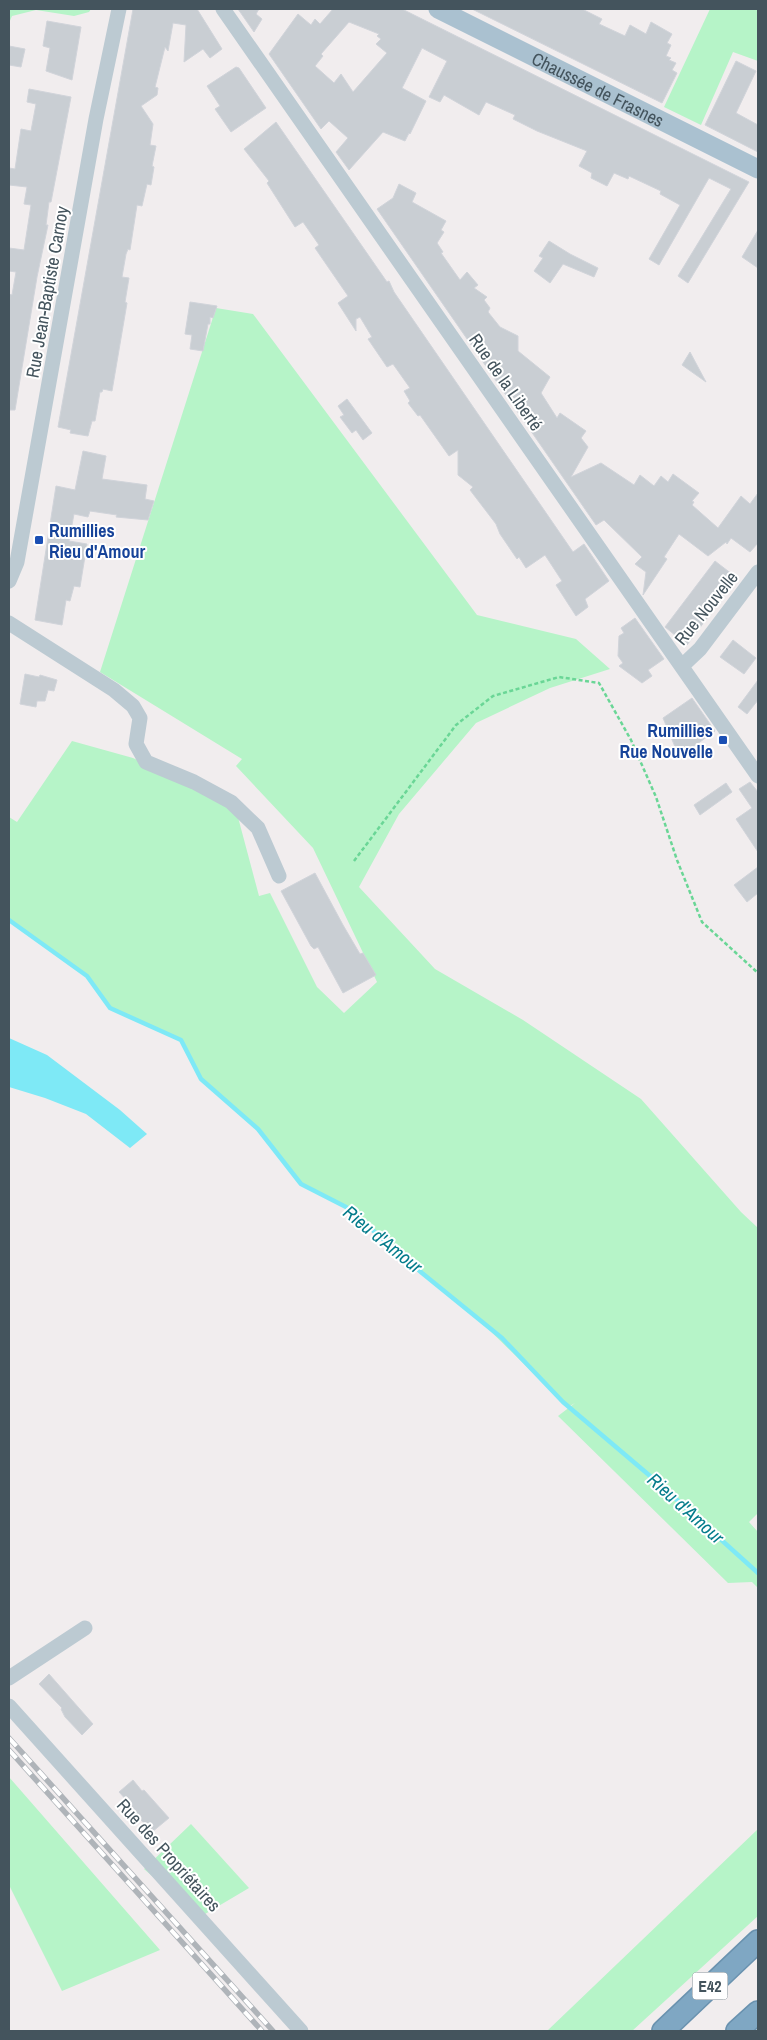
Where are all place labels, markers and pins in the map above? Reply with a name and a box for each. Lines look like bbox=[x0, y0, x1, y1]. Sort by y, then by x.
place label: Rumillies Rieu d'Amour bbox=[49, 518, 145, 564]
marker: Rumillies Rieu d'Amour bbox=[33, 534, 45, 546]
place label: Rumillies Rue Nouvelle bbox=[619, 718, 713, 764]
marker: Rumillies Rue Nouvelle bbox=[717, 734, 729, 746]

